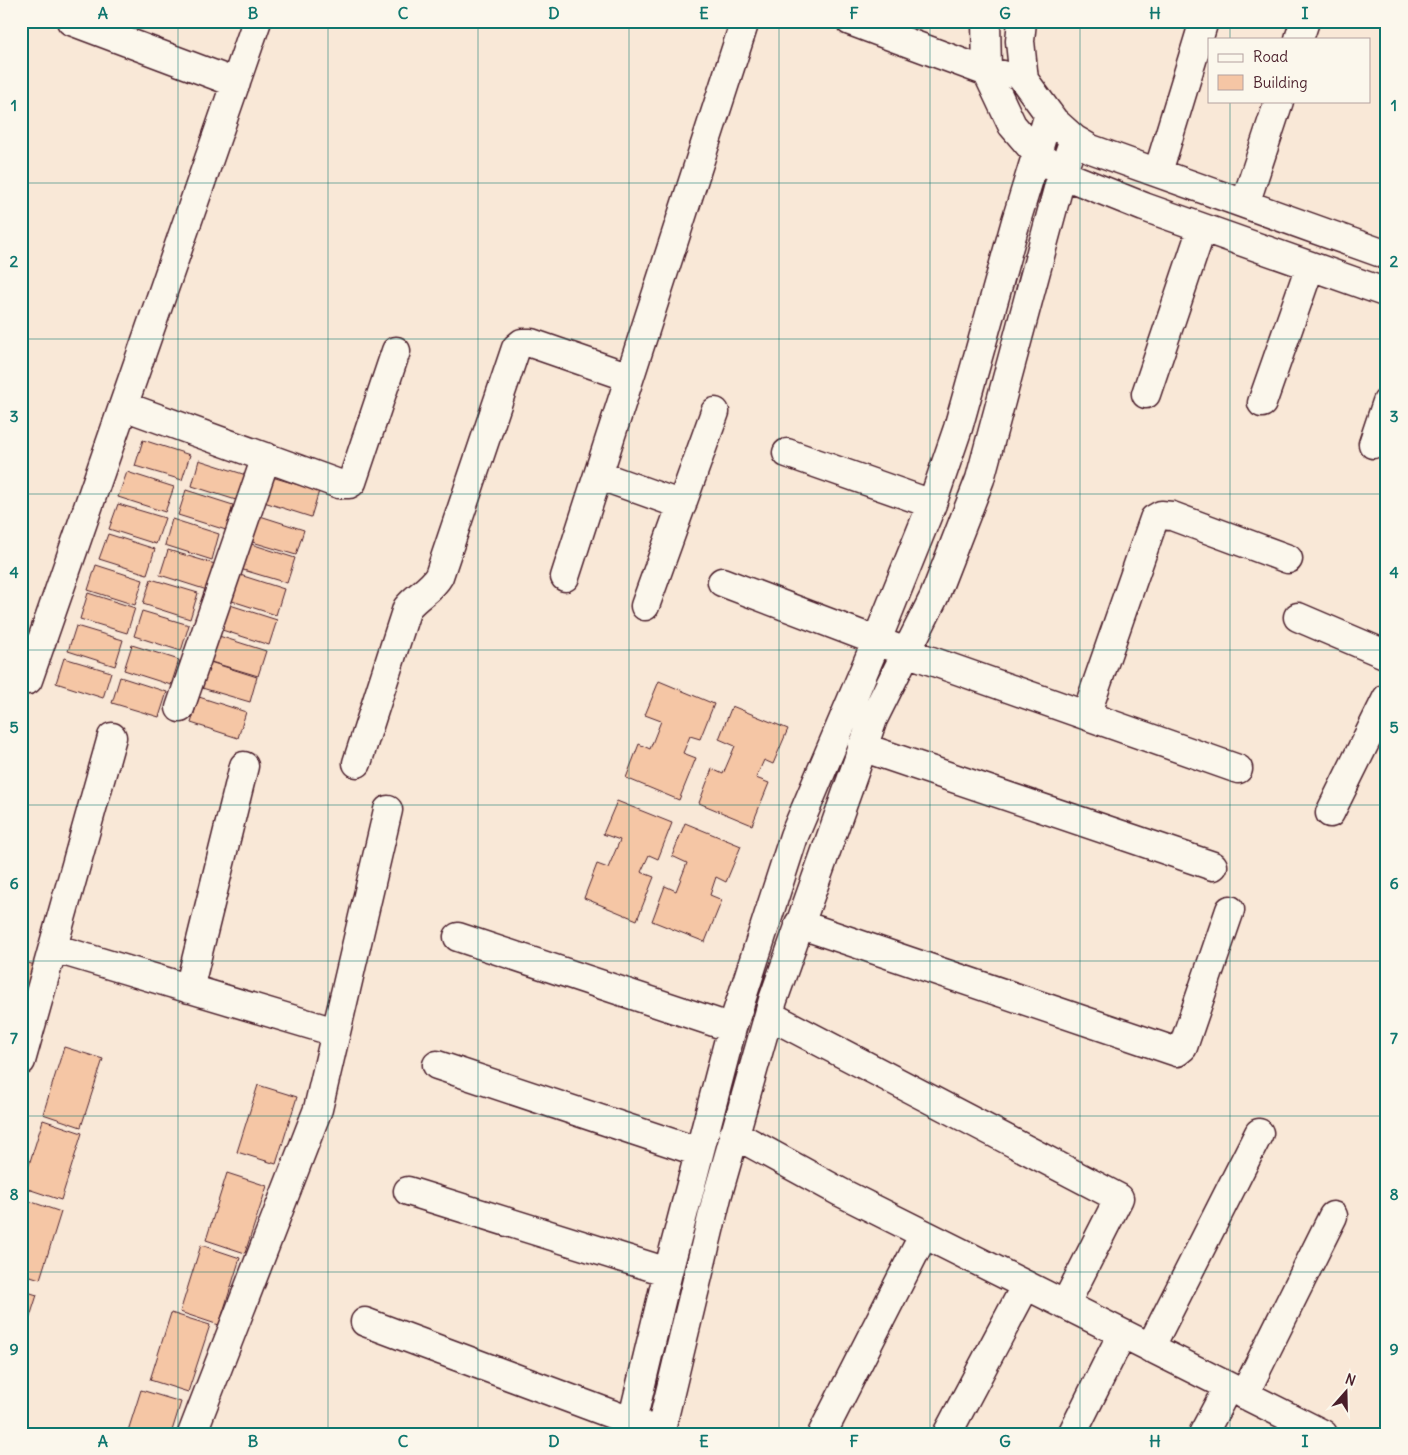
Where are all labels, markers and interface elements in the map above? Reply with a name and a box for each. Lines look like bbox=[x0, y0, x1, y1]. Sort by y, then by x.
text: A bbox=[98, 3, 108, 23]
text: B bbox=[248, 3, 259, 23]
text: C bbox=[398, 3, 409, 23]
text: D bbox=[548, 3, 560, 23]
text: E bbox=[699, 3, 709, 23]
text: F bbox=[849, 3, 859, 23]
text: G bbox=[999, 3, 1011, 23]
text: H bbox=[1149, 3, 1161, 23]
text: I bbox=[1302, 3, 1309, 23]
legend bbox=[1208, 38, 1370, 102]
text: Road bbox=[1253, 47, 1288, 66]
text: Building bbox=[1253, 73, 1308, 92]
text: 1 bbox=[11, 95, 17, 115]
text: 1 bbox=[1391, 95, 1397, 115]
text: 2 bbox=[10, 251, 19, 271]
text: 2 bbox=[1390, 251, 1399, 271]
text: 3 bbox=[9, 406, 19, 426]
text: 3 bbox=[1389, 406, 1399, 426]
text: 4 bbox=[9, 562, 19, 582]
text: 4 bbox=[1389, 562, 1399, 582]
text: 5 bbox=[9, 717, 19, 737]
text: 5 bbox=[1389, 717, 1399, 737]
text: 6 bbox=[9, 873, 19, 893]
text: 6 bbox=[1389, 873, 1399, 893]
text: 7 bbox=[10, 1028, 18, 1048]
text: 7 bbox=[1390, 1028, 1398, 1048]
text: 8 bbox=[9, 1184, 19, 1204]
text: 8 bbox=[1389, 1184, 1399, 1204]
text: 9 bbox=[9, 1339, 19, 1359]
text: 9 bbox=[1389, 1339, 1399, 1359]
north arrow bbox=[1320, 1368, 1370, 1418]
text: N bbox=[1343, 1370, 1358, 1390]
text: A bbox=[98, 1431, 108, 1451]
text: B bbox=[248, 1431, 259, 1451]
text: C bbox=[398, 1431, 409, 1451]
text: D bbox=[548, 1431, 560, 1451]
text: E bbox=[699, 1431, 709, 1451]
text: F bbox=[849, 1431, 859, 1451]
text: G bbox=[999, 1431, 1011, 1451]
text: H bbox=[1149, 1431, 1161, 1451]
text: I bbox=[1302, 1431, 1309, 1451]

